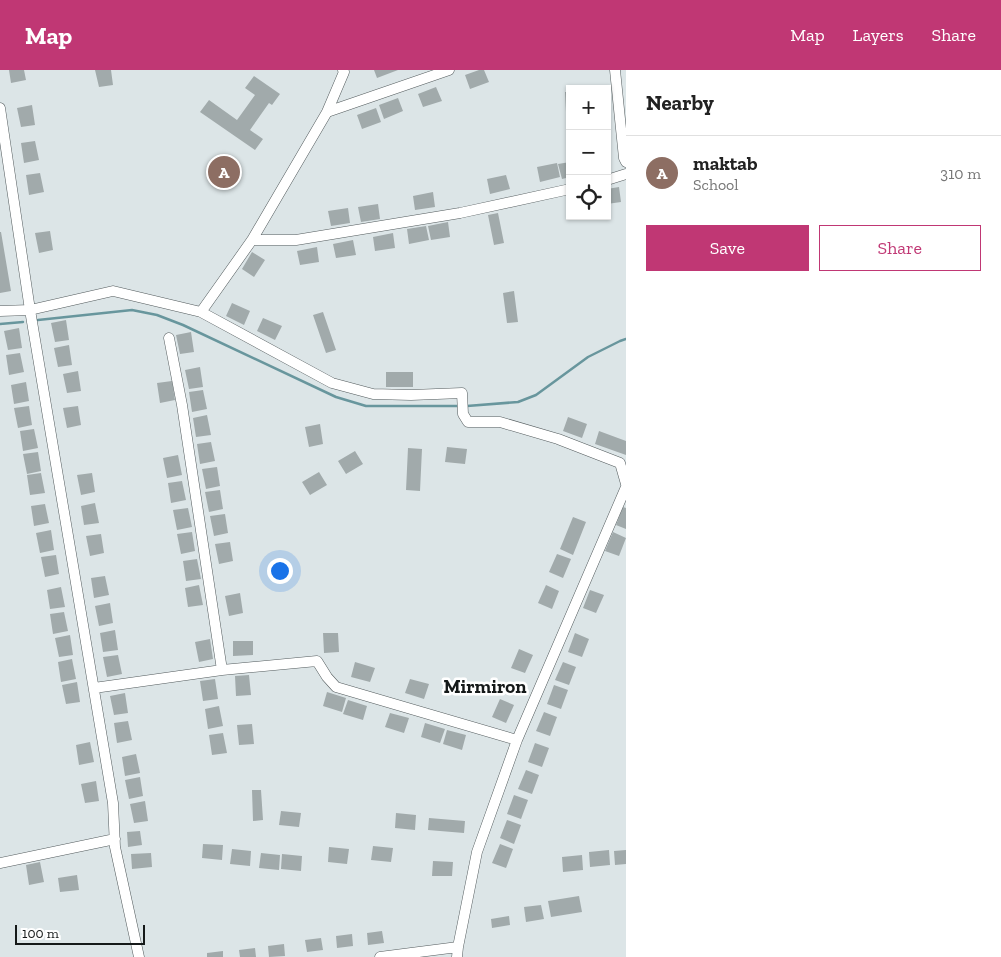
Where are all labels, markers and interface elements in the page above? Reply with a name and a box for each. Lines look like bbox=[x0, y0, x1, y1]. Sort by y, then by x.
text: Map bbox=[25, 21, 72, 50]
text: Map bbox=[790, 24, 825, 46]
text: Layers bbox=[853, 24, 904, 46]
text: Share bbox=[932, 24, 976, 46]
map controls bbox=[566, 85, 611, 220]
button: + bbox=[566, 85, 611, 130]
text: Nearby bbox=[646, 90, 714, 115]
button: − bbox=[566, 130, 611, 175]
text: maktab bbox=[693, 152, 757, 175]
pin: A bbox=[208, 153, 240, 191]
text: A bbox=[657, 164, 668, 183]
text: 310 m bbox=[940, 164, 981, 183]
button: locate bbox=[566, 175, 611, 220]
text: School bbox=[693, 175, 739, 194]
button: Save bbox=[646, 225, 809, 271]
button: Share bbox=[819, 225, 981, 271]
your location bbox=[267, 558, 293, 584]
district label: Mirmiron bbox=[444, 675, 527, 698]
scale bar bbox=[15, 922, 145, 945]
text: 100 m bbox=[22, 925, 59, 942]

